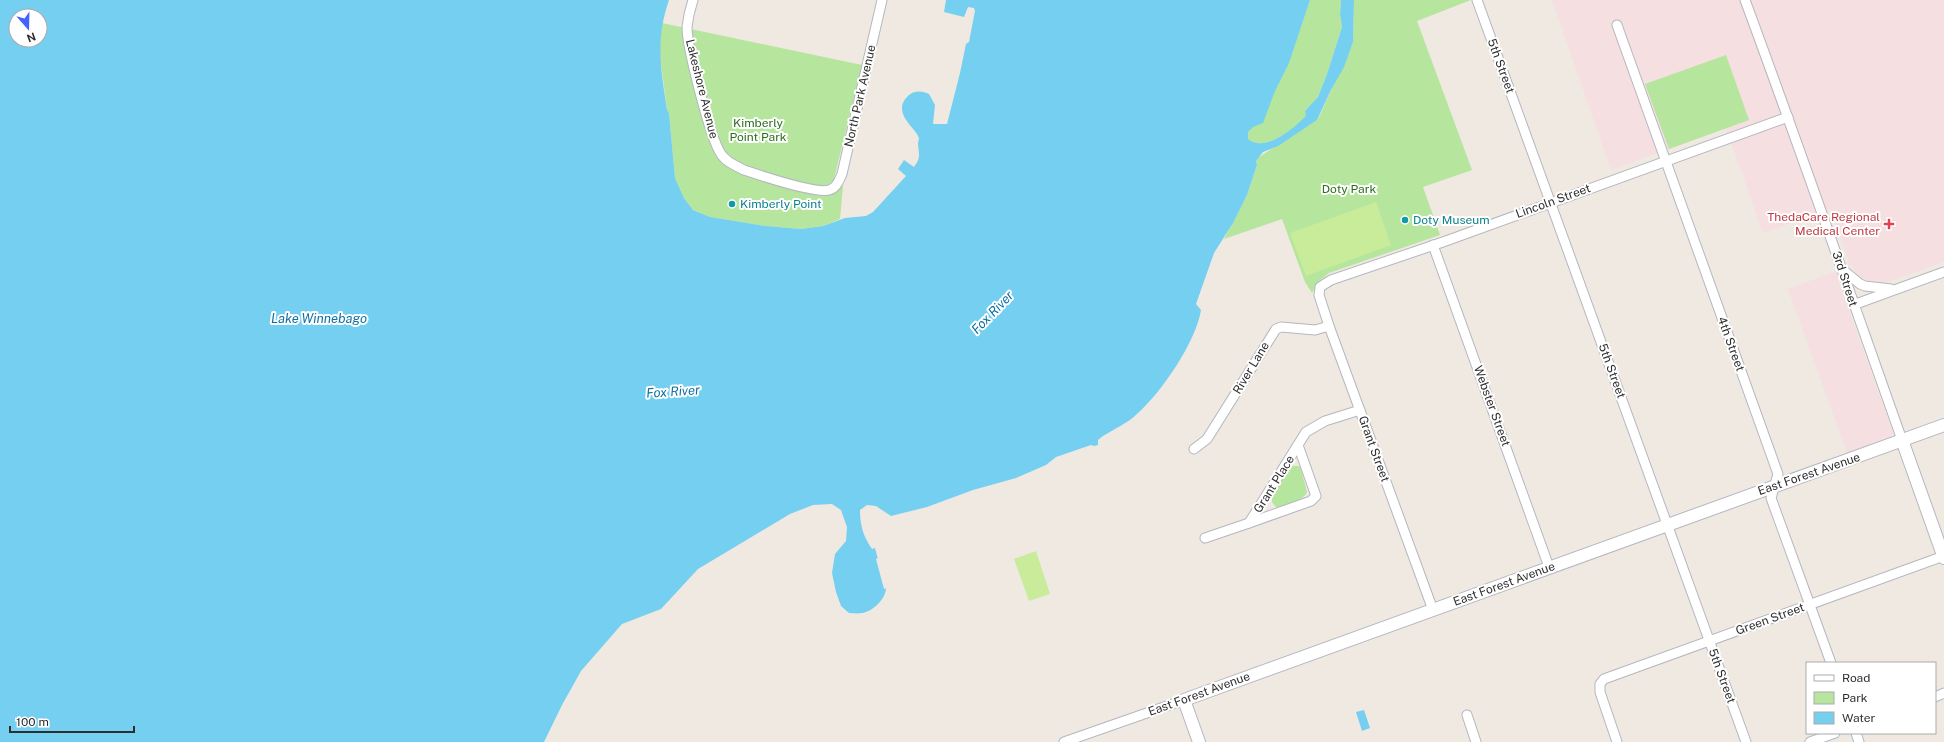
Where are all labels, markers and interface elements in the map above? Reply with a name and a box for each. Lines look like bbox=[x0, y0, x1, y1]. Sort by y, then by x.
north arrow bbox=[8, 8, 48, 48]
text: N bbox=[25, 30, 38, 45]
street label: 5th Street bbox=[1485, 37, 1517, 96]
street label: Lakeshore Avenue bbox=[683, 38, 721, 140]
street label: North Park Avenue bbox=[841, 43, 879, 148]
park label: Kimberly Point Park bbox=[729, 116, 787, 144]
street label: Lincoln Street bbox=[1514, 181, 1593, 221]
park label: Doty Park bbox=[1322, 182, 1376, 196]
place label: Kimberly Point bbox=[740, 197, 822, 211]
marker: Kimberly Point bbox=[727, 199, 737, 209]
place label: ThedaCare Regional Medical Center bbox=[1767, 210, 1880, 238]
place label: Doty Museum bbox=[1413, 213, 1490, 227]
marker: Doty Museum bbox=[1400, 215, 1410, 225]
marker: ThedaCare Regional Medical Center bbox=[1883, 218, 1895, 230]
street label: 3rd Street bbox=[1829, 250, 1861, 309]
water label: Fox River bbox=[968, 288, 1016, 337]
water label: Lake Winnebago bbox=[271, 311, 367, 326]
street label: 4th Street bbox=[1715, 315, 1747, 374]
street label: River Lane bbox=[1230, 339, 1272, 397]
street label: 5th Street bbox=[1596, 342, 1628, 401]
street label: Webster Street bbox=[1471, 364, 1513, 449]
water label: Fox River bbox=[646, 382, 700, 401]
street label: Grant Street bbox=[1356, 414, 1393, 484]
street label: East Forest Avenue bbox=[1756, 450, 1862, 498]
street label: Grant Place bbox=[1251, 452, 1297, 515]
street label: East Forest Avenue bbox=[1451, 559, 1557, 609]
street label: Green Street bbox=[1734, 600, 1806, 638]
street label: 5th Street bbox=[1706, 647, 1738, 706]
legend bbox=[1806, 662, 1936, 734]
street label: East Forest Avenue bbox=[1146, 669, 1252, 719]
text: Road bbox=[1842, 671, 1870, 685]
text: Park bbox=[1842, 691, 1868, 705]
scale bar bbox=[10, 708, 134, 734]
text: Water bbox=[1842, 711, 1876, 725]
text: 100 m bbox=[16, 715, 49, 729]

